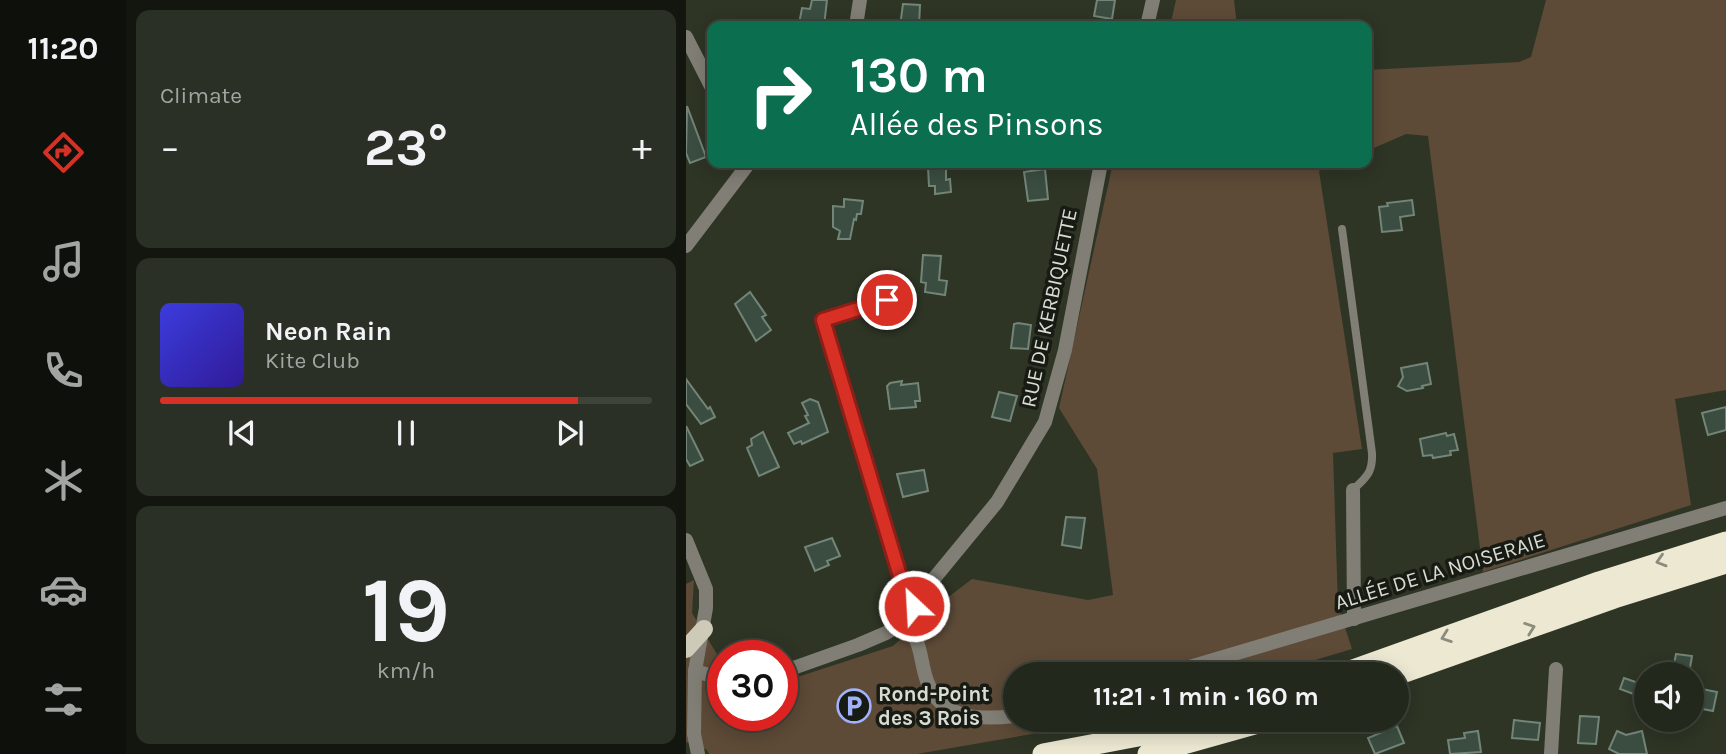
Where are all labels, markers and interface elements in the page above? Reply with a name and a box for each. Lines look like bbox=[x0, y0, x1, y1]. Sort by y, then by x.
text: 11:20 bbox=[27, 30, 99, 67]
text: 130 m bbox=[850, 47, 988, 104]
icon: right bbox=[735, 49, 826, 140]
text: Climate bbox=[160, 82, 242, 109]
text: Allée des Pinsons bbox=[850, 106, 1104, 143]
text: 23° bbox=[364, 117, 448, 178]
text: − bbox=[160, 125, 180, 170]
text: + bbox=[632, 125, 652, 170]
icon: directions bbox=[39, 128, 88, 177]
street label: RUE DE KERBIQUETTE bbox=[1016, 207, 1082, 409]
icon: music bbox=[39, 237, 88, 286]
pin bbox=[857, 270, 917, 330]
icon: arrive bbox=[868, 281, 906, 319]
text: Neon Rain bbox=[265, 316, 392, 347]
icon: phone bbox=[39, 346, 88, 395]
text: Kite Club bbox=[265, 347, 360, 374]
icon: previous bbox=[223, 414, 261, 452]
icon: pause bbox=[387, 414, 425, 452]
icon: next bbox=[551, 414, 589, 452]
icon: climate bbox=[39, 456, 88, 505]
street label: ALLÉE DE LA NOISERAIE bbox=[1332, 528, 1548, 614]
one-way arrow bbox=[1655, 553, 1667, 568]
text: 19 bbox=[362, 558, 450, 664]
icon: car bbox=[39, 565, 88, 614]
position arrow bbox=[877, 569, 951, 643]
one-way arrow bbox=[1524, 622, 1536, 636]
one-way arrow bbox=[1440, 629, 1453, 643]
speed limit sign: 30 bbox=[707, 640, 798, 731]
text: km/h bbox=[377, 657, 435, 684]
map controls bbox=[1634, 662, 1704, 732]
button: sound bbox=[1634, 662, 1704, 732]
icon: filters bbox=[39, 675, 88, 724]
text: 11:21 · 1 min · 160 m bbox=[1093, 681, 1319, 712]
place label: Rond-Point des 3 Rois bbox=[878, 682, 990, 730]
parking icon: Rond-Point des 3 Rois bbox=[835, 687, 873, 725]

